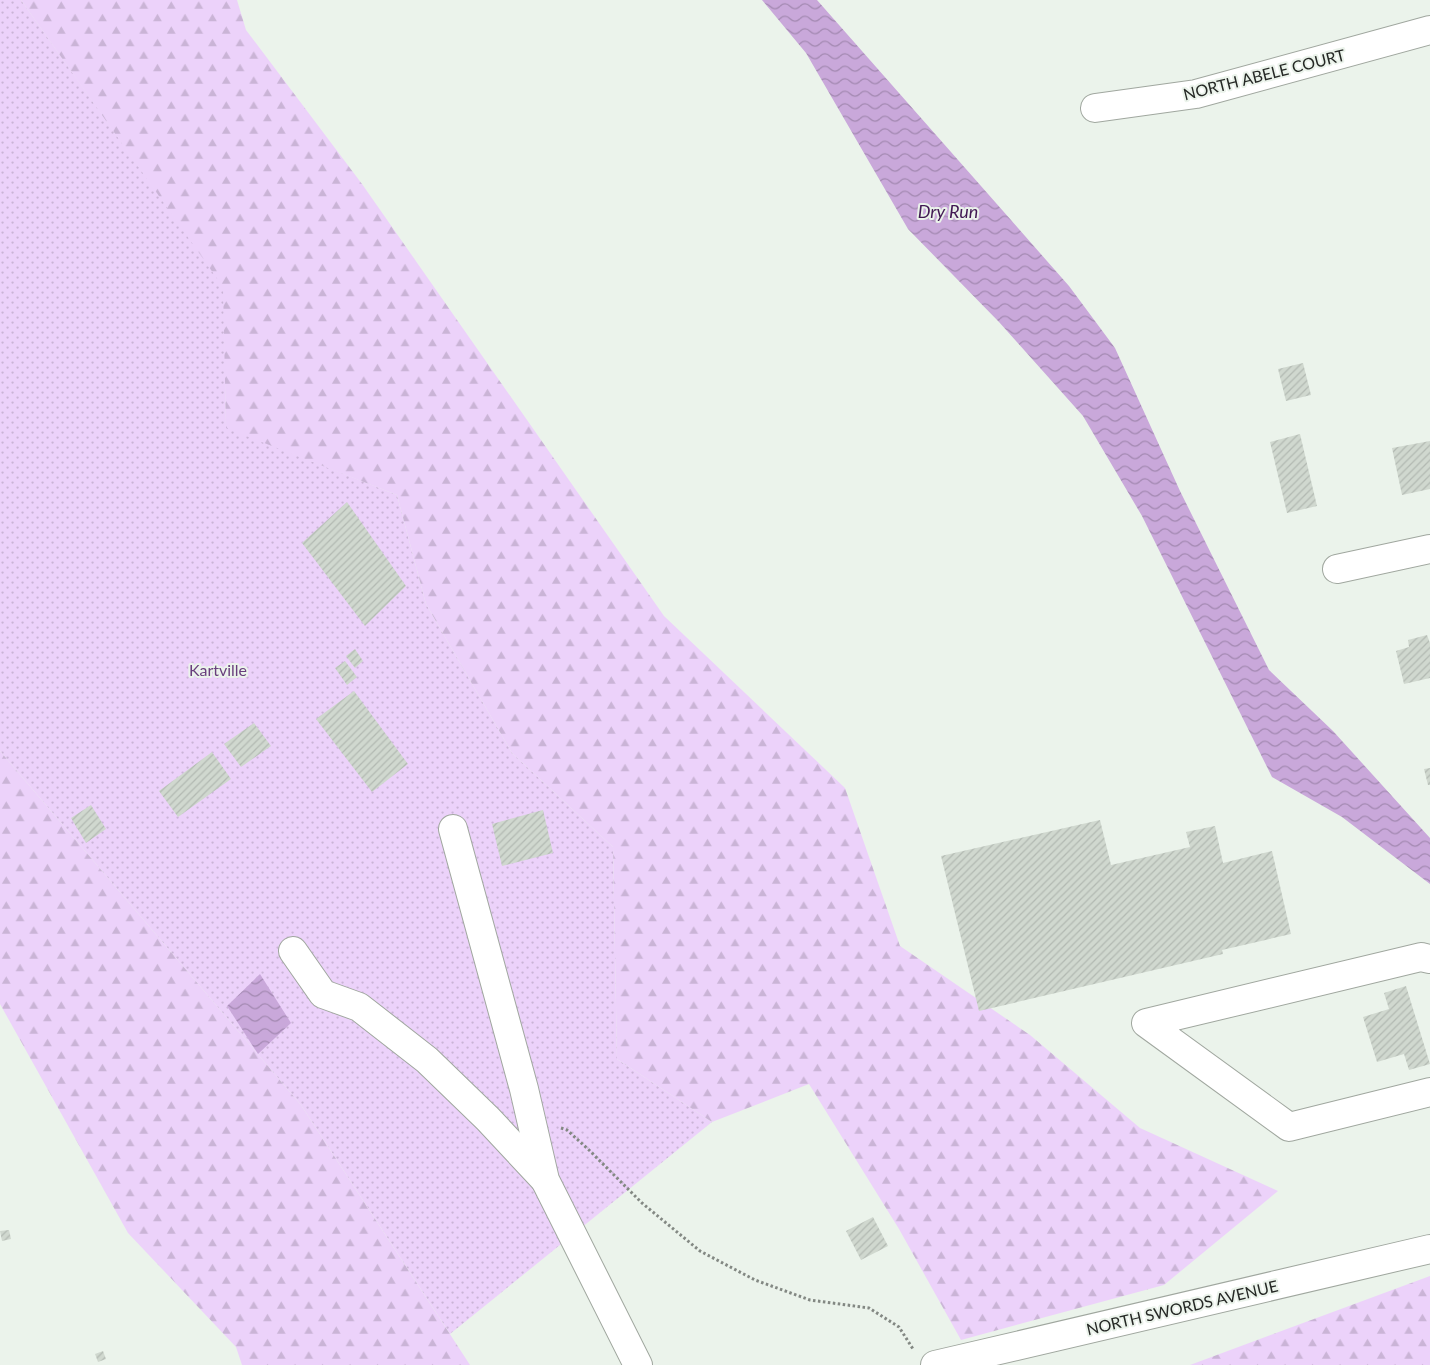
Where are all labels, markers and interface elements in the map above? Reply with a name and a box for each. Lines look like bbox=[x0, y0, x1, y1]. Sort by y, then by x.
street label: NORTH ABELE COURT bbox=[1181, 45, 1347, 103]
water label: Dry Run bbox=[918, 200, 978, 222]
park label: Kartville bbox=[189, 660, 247, 679]
street label: NORTH SWORDS AVENUE bbox=[1084, 1276, 1280, 1338]

